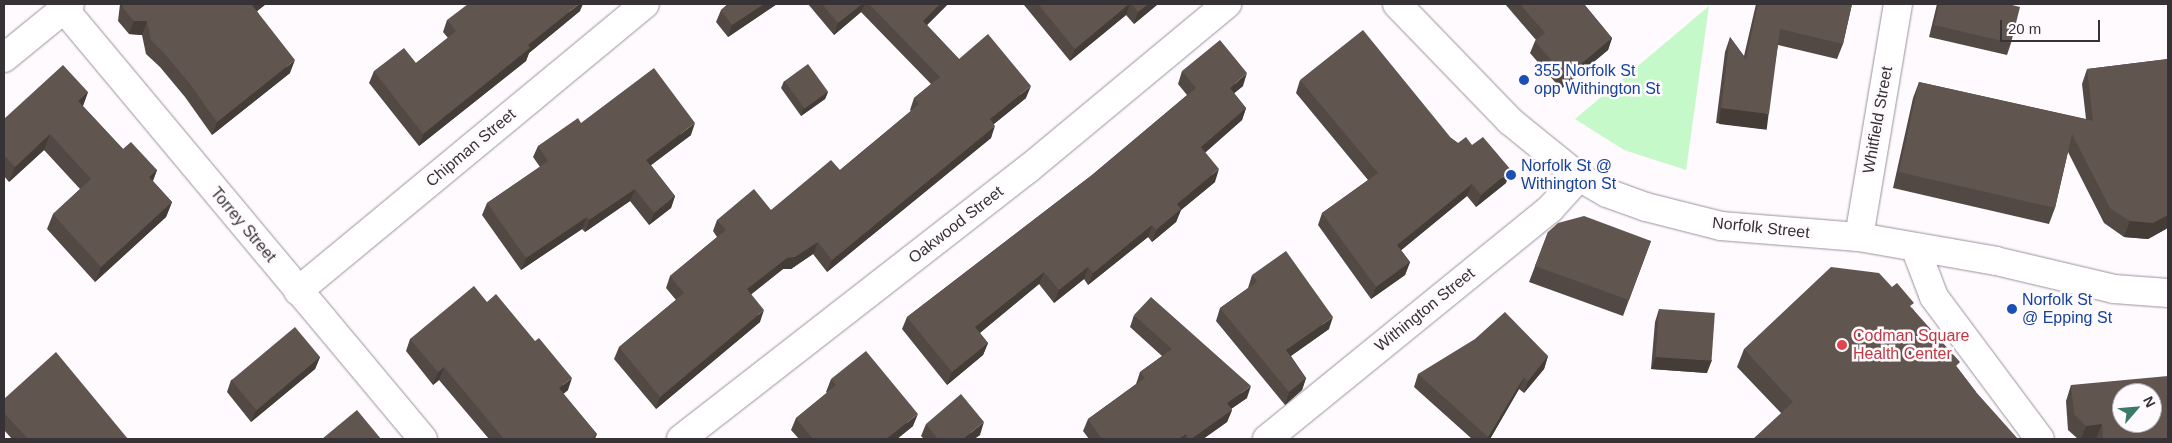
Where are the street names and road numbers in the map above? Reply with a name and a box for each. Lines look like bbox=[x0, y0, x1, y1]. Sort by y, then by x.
street label: Whitfield Street bbox=[1859, 65, 1897, 175]
street label: Chipman Street bbox=[422, 105, 520, 191]
street label: Oakwood Street bbox=[905, 182, 1007, 268]
street label: Torrey Street bbox=[206, 184, 280, 266]
street label: Norfolk Street bbox=[1711, 213, 1811, 243]
street label: Withington Street bbox=[1371, 264, 1479, 356]

